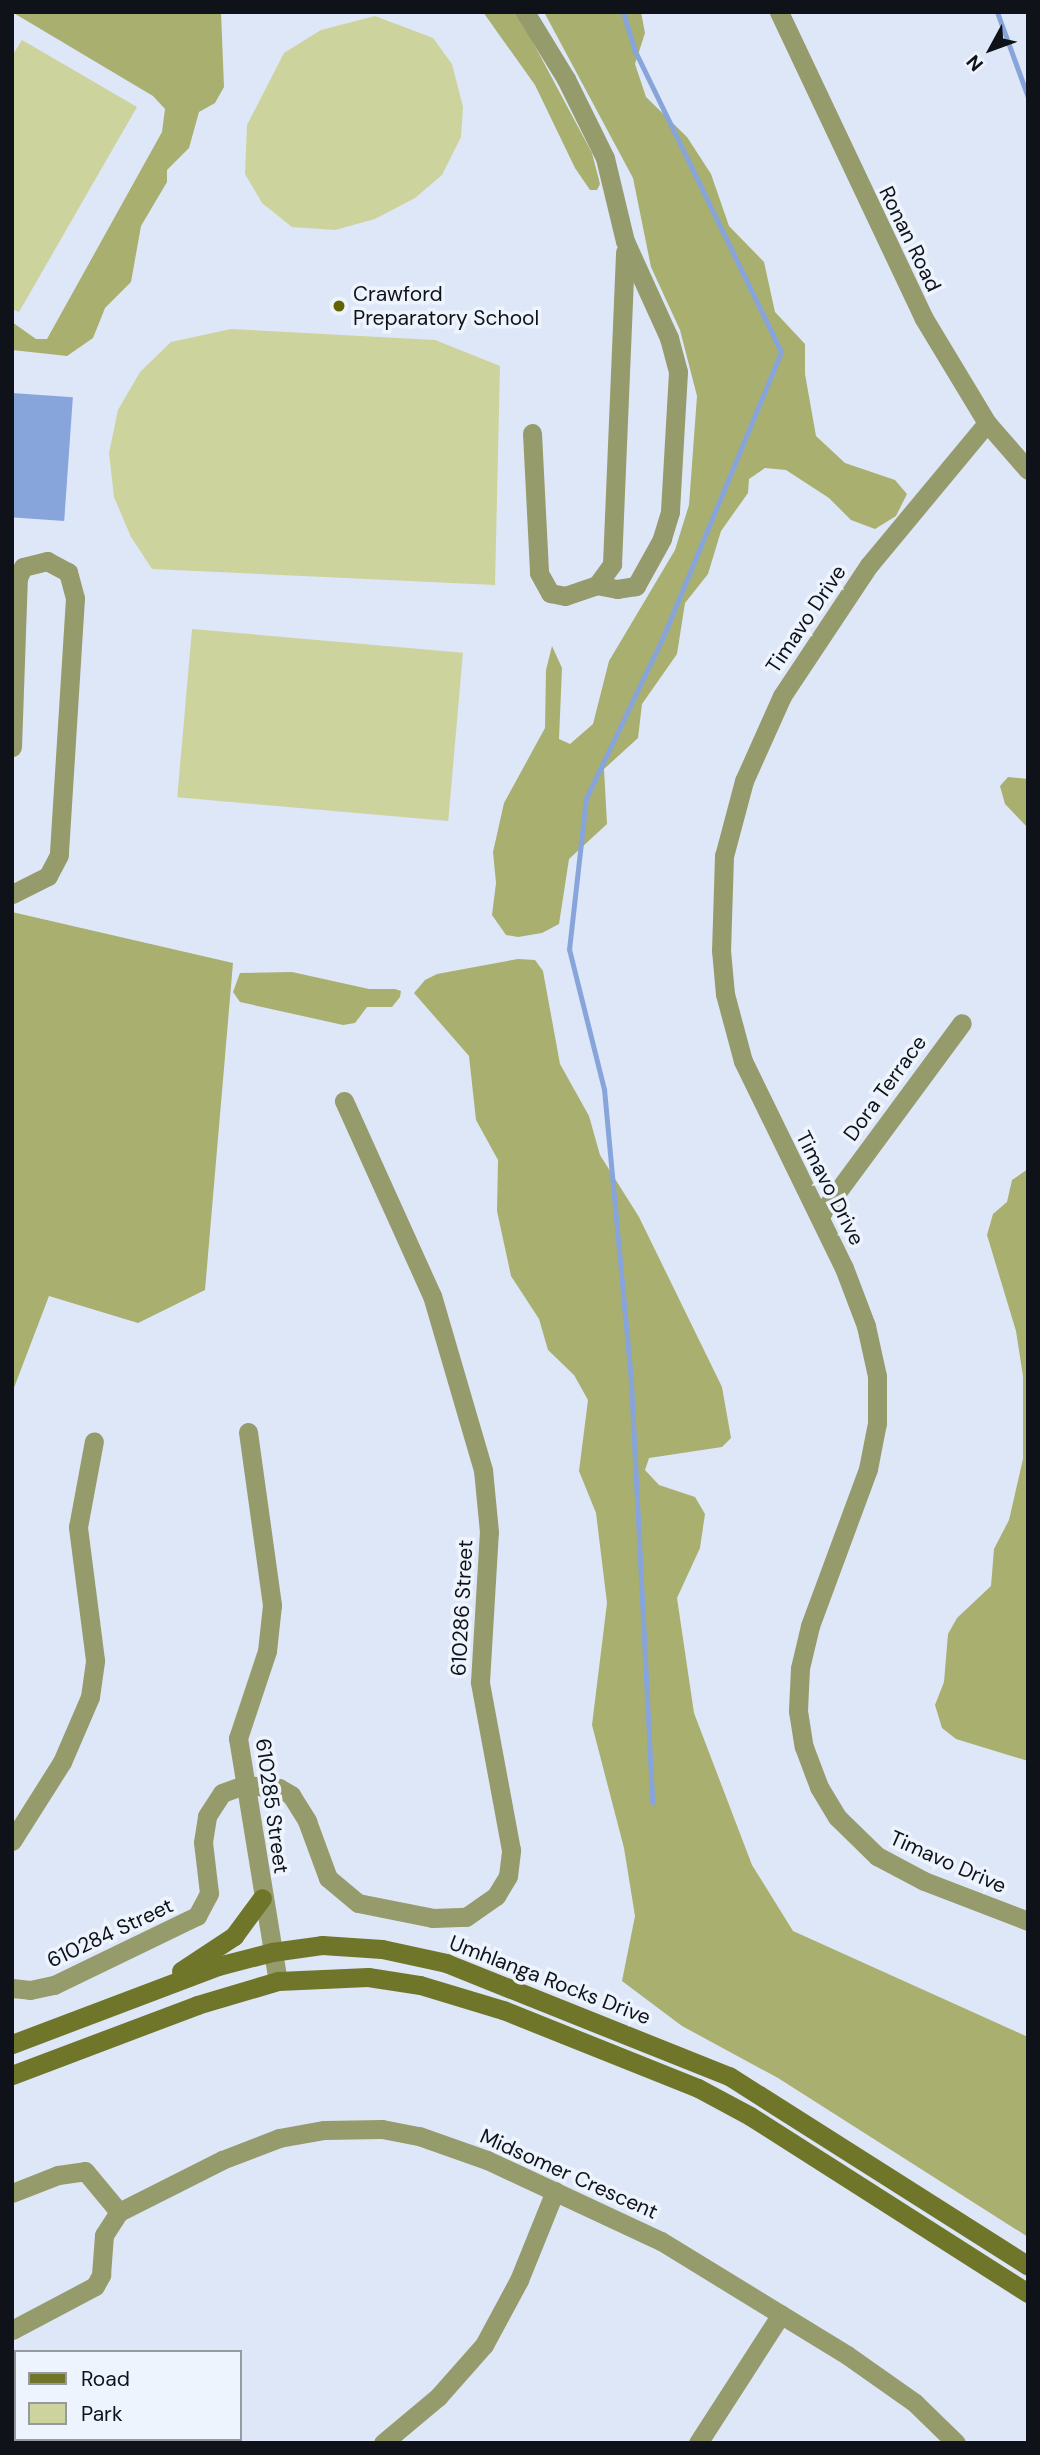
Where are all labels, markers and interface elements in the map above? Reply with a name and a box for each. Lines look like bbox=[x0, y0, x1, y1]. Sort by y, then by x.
north arrow bbox=[956, 14, 1026, 84]
text: N bbox=[961, 50, 989, 77]
street label: Ronan Road bbox=[874, 182, 946, 296]
place label: Crawford Preparatory School bbox=[353, 281, 539, 331]
marker: Crawford Preparatory School bbox=[331, 298, 347, 314]
street label: Timavo Drive bbox=[761, 560, 851, 678]
street label: Dora Terrace bbox=[838, 1030, 932, 1146]
street label: Timavo Drive bbox=[790, 1127, 870, 1249]
street label: 610286 Street bbox=[446, 1539, 478, 1677]
street label: 610285 Street bbox=[250, 1737, 294, 1875]
street label: Timavo Drive bbox=[886, 1825, 1010, 1899]
street label: 610284 Street bbox=[43, 1893, 177, 1973]
street label: Umhlanga Rocks Drive bbox=[446, 1930, 654, 2030]
street label: Midsomer Crescent bbox=[476, 2123, 662, 2225]
legend bbox=[14, 2350, 242, 2441]
text: Road bbox=[81, 2365, 130, 2393]
text: Park bbox=[81, 2400, 122, 2428]

